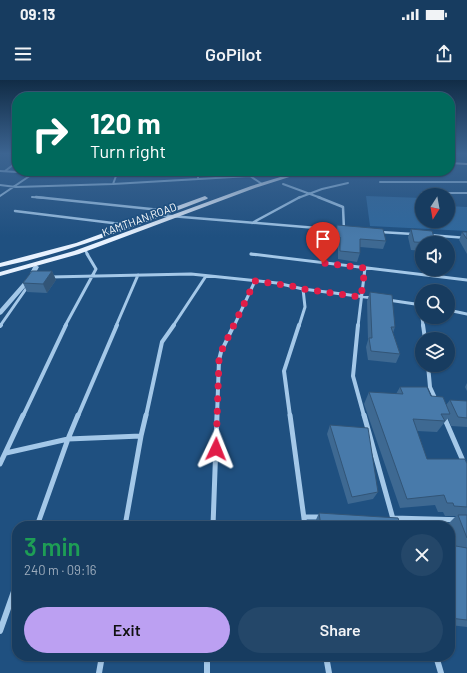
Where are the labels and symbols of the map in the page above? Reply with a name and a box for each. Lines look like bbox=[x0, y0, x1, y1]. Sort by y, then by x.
north arrow bbox=[415, 188, 455, 228]
street label: KAMTHAN ROAD bbox=[100, 199, 178, 239]
pin bbox=[306, 222, 340, 263]
position arrow bbox=[195, 428, 237, 470]

